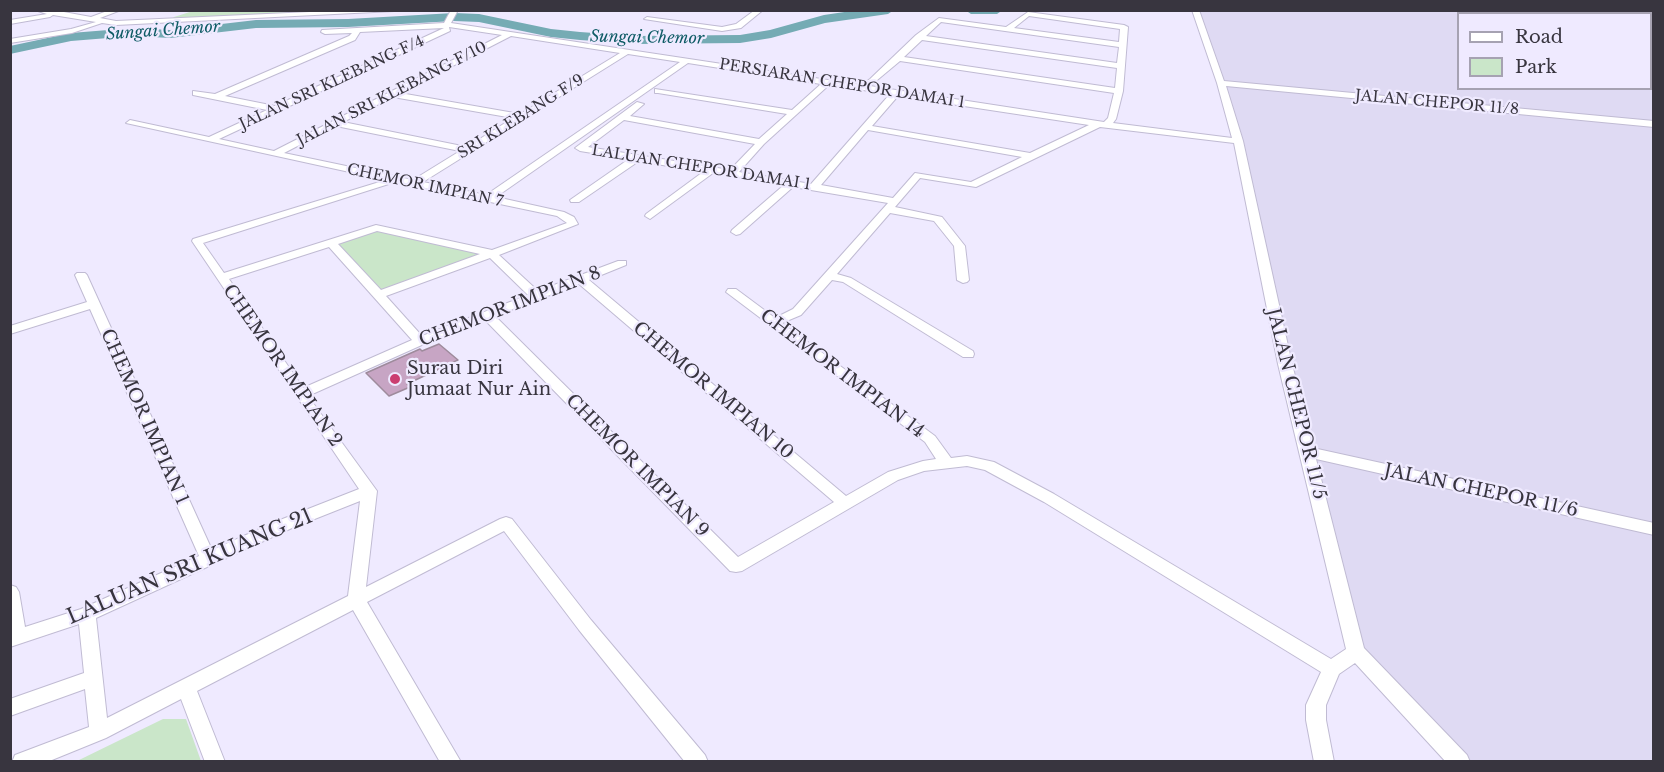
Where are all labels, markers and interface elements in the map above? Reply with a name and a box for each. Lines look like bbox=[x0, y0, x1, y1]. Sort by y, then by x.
legend bbox=[1457, 12, 1652, 90]
water label: Sungai Chemor bbox=[105, 17, 221, 45]
text: Road bbox=[1515, 26, 1563, 48]
water label: Sungai Chemor bbox=[590, 27, 704, 49]
street label: JALAN SRI KLEBANG F/4 bbox=[237, 32, 427, 134]
street label: JALAN SRI KLEBANG F/10 bbox=[294, 38, 490, 150]
street label: PERSIARAN CHEPOR DAMAI 1 bbox=[718, 56, 966, 112]
text: Park bbox=[1515, 56, 1557, 78]
street label: SRI KLEBANG F/9 bbox=[455, 71, 587, 163]
street label: JALAN CHEPOR 11/8 bbox=[1354, 87, 1520, 119]
street label: LALUAN CHEPOR DAMAI 1 bbox=[590, 142, 812, 194]
street label: CHEMOR IMPIAN 7 bbox=[345, 161, 505, 211]
street label: CHEMOR IMPIAN 8 bbox=[416, 262, 604, 352]
street label: CHEMOR IMPIAN 2 bbox=[218, 281, 346, 451]
street label: CHEMOR IMPIAN 14 bbox=[755, 305, 929, 443]
street label: JALAN CHEPOR 11/5 bbox=[1262, 306, 1330, 502]
street label: CHEMOR IMPIAN 10 bbox=[628, 318, 798, 464]
street label: CHEMOR IMPIAN 1 bbox=[96, 326, 192, 508]
place label: Surau Diri Jumaat Nur Ain bbox=[407, 358, 551, 400]
marker: Surau Diri Jumaat Nur Ain bbox=[388, 372, 402, 386]
street label: CHEMOR IMPIAN 9 bbox=[561, 390, 713, 542]
street label: JALAN CHEPOR 11/6 bbox=[1382, 460, 1580, 522]
street label: LALUAN SRI KUANG 21 bbox=[63, 504, 317, 630]

